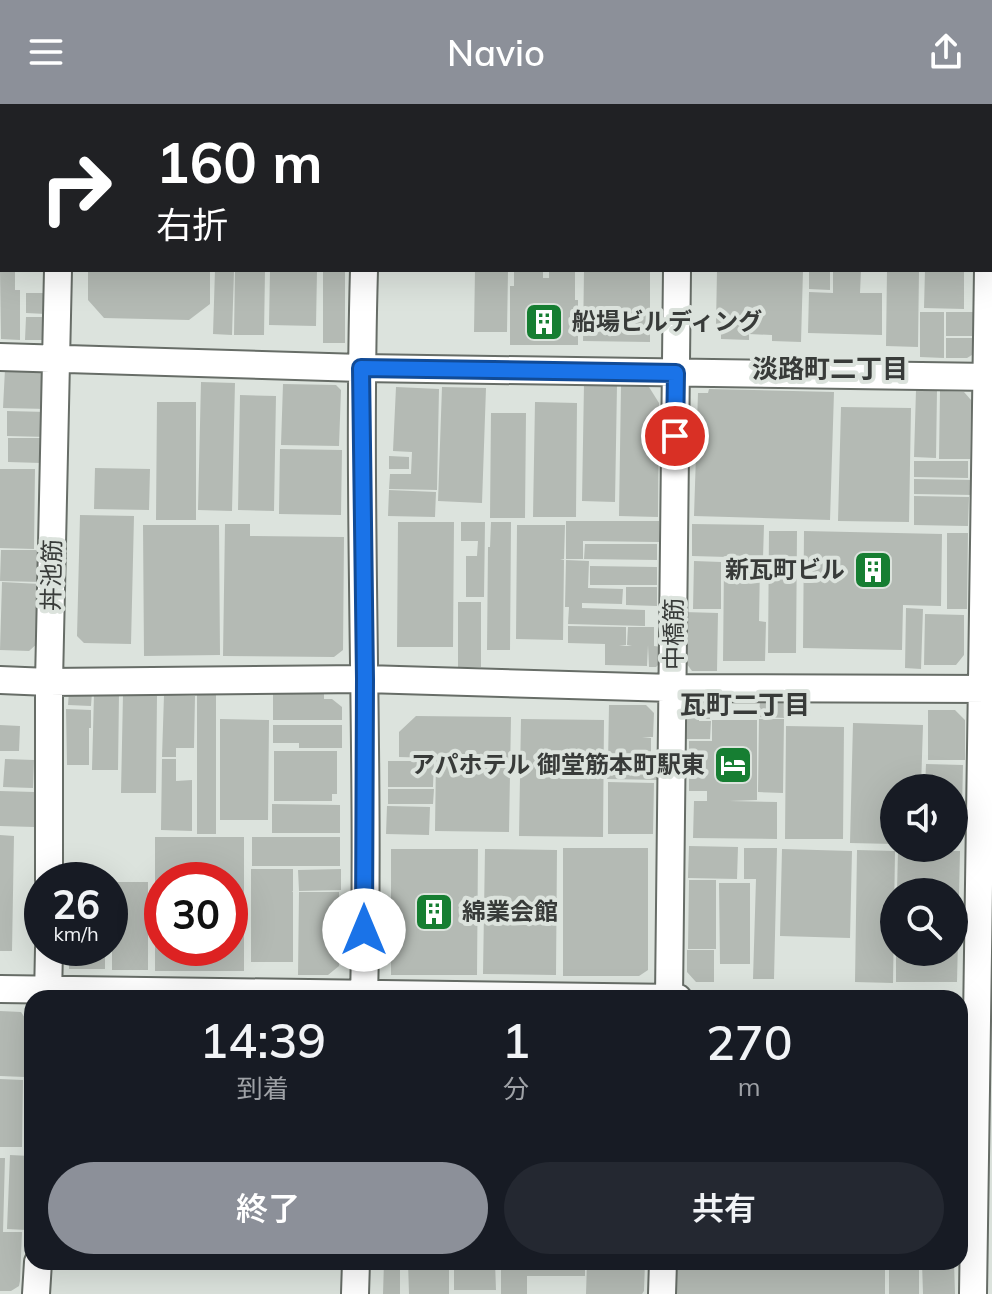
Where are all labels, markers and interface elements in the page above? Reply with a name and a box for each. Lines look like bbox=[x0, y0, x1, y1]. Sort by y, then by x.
icon: menu bbox=[24, 30, 68, 74]
text: Navio bbox=[447, 30, 545, 75]
icon: share bbox=[924, 30, 968, 74]
text: 160 m bbox=[156, 127, 323, 197]
icon: right bbox=[24, 136, 128, 240]
text: 右折 bbox=[156, 202, 228, 247]
building icon: 船場ビルディング bbox=[523, 301, 565, 343]
place label: 船場ビルディング bbox=[572, 306, 762, 336]
district label: 淡路町二丁目 bbox=[752, 352, 908, 385]
pin bbox=[641, 402, 709, 470]
icon: arrive bbox=[653, 414, 697, 458]
street label: 丼池筋 bbox=[35, 539, 67, 611]
building icon: 新瓦町ビル bbox=[852, 549, 894, 591]
place label: 新瓦町ビル bbox=[725, 554, 845, 584]
street label: 中橋筋 bbox=[658, 598, 688, 670]
district label: 瓦町二丁目 bbox=[680, 688, 810, 721]
hotel icon: アパホテル 御堂筋本町駅東 bbox=[712, 744, 754, 786]
place label: アパホテル 御堂筋本町駅東 bbox=[411, 749, 705, 779]
map controls bbox=[880, 774, 968, 966]
button: sound bbox=[880, 774, 968, 862]
speed limit sign: 30 bbox=[144, 862, 248, 966]
button: search bbox=[880, 878, 968, 966]
text: 26 bbox=[52, 879, 100, 929]
position arrow bbox=[322, 888, 406, 972]
building icon: 綿業会館 bbox=[413, 891, 455, 933]
place label: 綿業会館 bbox=[462, 896, 558, 926]
text: km/h bbox=[53, 921, 99, 946]
text: 14:39 bbox=[200, 1010, 326, 1070]
text: 1 bbox=[502, 1010, 530, 1070]
text: 270 bbox=[706, 1012, 792, 1072]
text: m bbox=[738, 1070, 761, 1103]
text: 到着 bbox=[237, 1072, 289, 1105]
text: 分 bbox=[503, 1072, 529, 1105]
button: 終了 bbox=[48, 1162, 488, 1254]
button: 共有 bbox=[504, 1162, 944, 1254]

